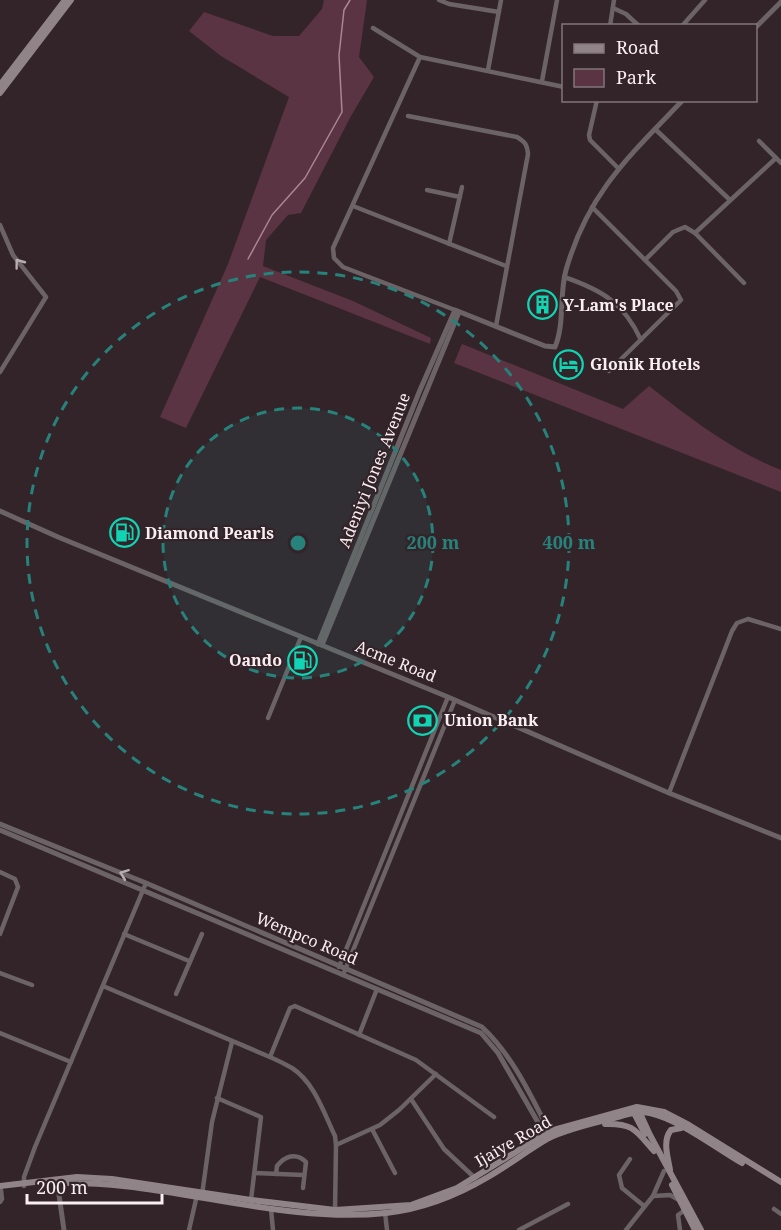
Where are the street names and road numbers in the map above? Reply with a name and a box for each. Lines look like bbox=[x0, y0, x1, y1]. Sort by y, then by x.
street label: Adeniyi Jones Avenue bbox=[333, 389, 415, 551]
street label: Acme Road bbox=[352, 635, 440, 687]
street label: Wempco Road bbox=[252, 907, 362, 970]
street label: Ijaiye Road bbox=[471, 1110, 556, 1172]

